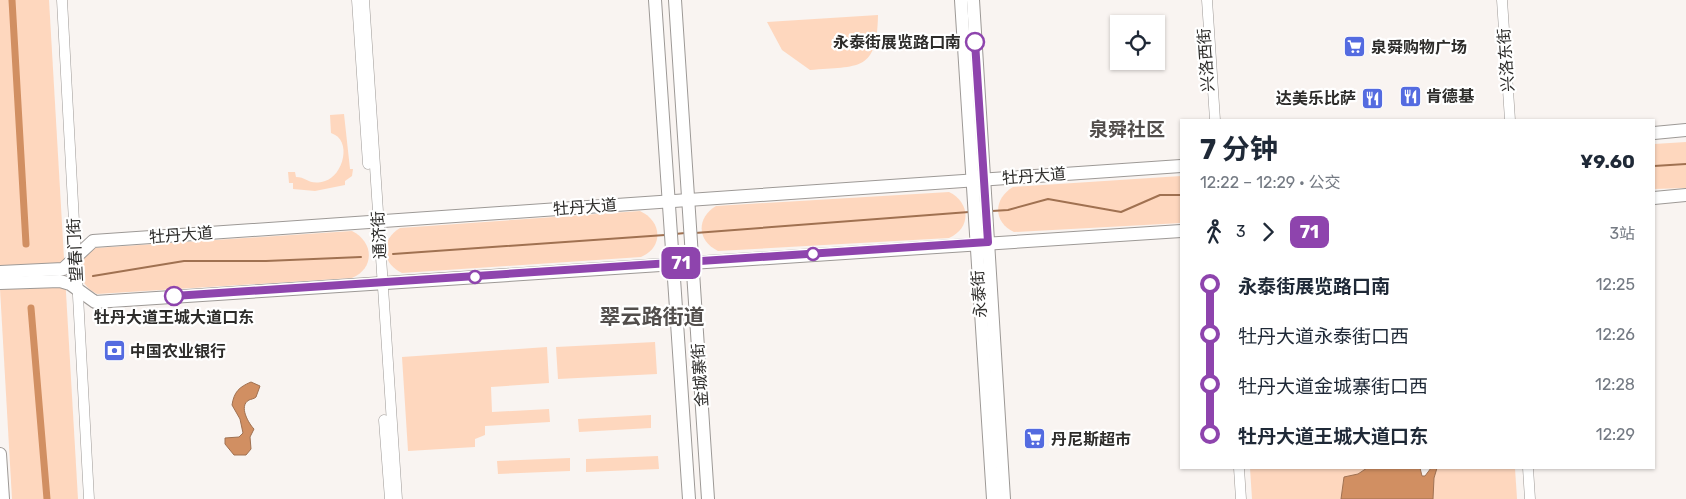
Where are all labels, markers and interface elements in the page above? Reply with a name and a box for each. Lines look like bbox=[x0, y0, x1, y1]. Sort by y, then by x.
map controls bbox=[1110, 15, 1165, 70]
button: locate bbox=[1110, 15, 1165, 70]
street label: 兴洛西街 bbox=[1194, 27, 1218, 93]
street label: 兴洛东街 bbox=[1494, 27, 1518, 93]
marker: 永泰街展览路口南 bbox=[965, 32, 985, 52]
place label: 永泰街展览路口南 bbox=[833, 33, 961, 52]
supermarket icon: 泉舜购物广场 bbox=[1343, 35, 1367, 59]
place label: 泉舜购物广场 bbox=[1371, 38, 1467, 57]
restaurant icon: 肯德基 bbox=[1398, 84, 1422, 108]
restaurant icon: 达美乐比萨 bbox=[1360, 86, 1384, 110]
place label: 肯德基 bbox=[1426, 87, 1475, 106]
place label: 达美乐比萨 bbox=[1276, 89, 1356, 108]
district label: 泉舜社区 bbox=[1089, 118, 1165, 141]
text: 7 分钟 bbox=[1200, 133, 1278, 166]
text: ¥9.60 bbox=[1580, 150, 1635, 173]
street label: 牡丹大道 bbox=[1001, 164, 1067, 188]
text: 12:22 – 12:29 · 公交 bbox=[1200, 173, 1340, 192]
street label: 牡丹大道 bbox=[552, 195, 618, 219]
street label: 通济街 bbox=[368, 211, 390, 259]
street label: 望春门街 bbox=[64, 218, 86, 282]
icon: walk bbox=[1200, 218, 1228, 246]
icon: forward bbox=[1254, 218, 1282, 246]
text: 71 bbox=[1300, 221, 1319, 243]
text: 3 bbox=[1236, 222, 1246, 241]
street label: 牡丹大道 bbox=[148, 223, 214, 247]
text: 3站 bbox=[1609, 224, 1635, 243]
line badge: 71 bbox=[658, 247, 704, 279]
unlabelled marker bbox=[806, 247, 820, 261]
text: 71 bbox=[671, 252, 691, 274]
street label: 永泰街 bbox=[968, 269, 990, 319]
unlabelled marker bbox=[468, 270, 482, 284]
text: 永泰街展览路口南 bbox=[1238, 275, 1390, 298]
text: 12:25 bbox=[1596, 275, 1635, 294]
marker: 牡丹大道王城大道口东 bbox=[164, 286, 184, 306]
district label: 翠云路街道 bbox=[600, 304, 705, 329]
place label: 牡丹大道王城大道口东 bbox=[94, 308, 254, 327]
text: 牡丹大道永泰街口西 bbox=[1238, 325, 1409, 348]
text: 12:26 bbox=[1596, 325, 1635, 344]
bank icon: 中国农业银行 bbox=[102, 339, 126, 363]
place label: 中国农业银行 bbox=[130, 342, 226, 361]
street label: 金城寨街 bbox=[688, 342, 712, 408]
text: 牡丹大道金城寨街口西 bbox=[1238, 375, 1428, 398]
text: 12:28 bbox=[1595, 375, 1635, 394]
text: 牡丹大道王城大道口东 bbox=[1238, 425, 1428, 448]
text: 12:29 bbox=[1596, 425, 1635, 444]
supermarket icon: 丹尼斯超市 bbox=[1023, 427, 1047, 451]
place label: 丹尼斯超市 bbox=[1051, 430, 1131, 449]

